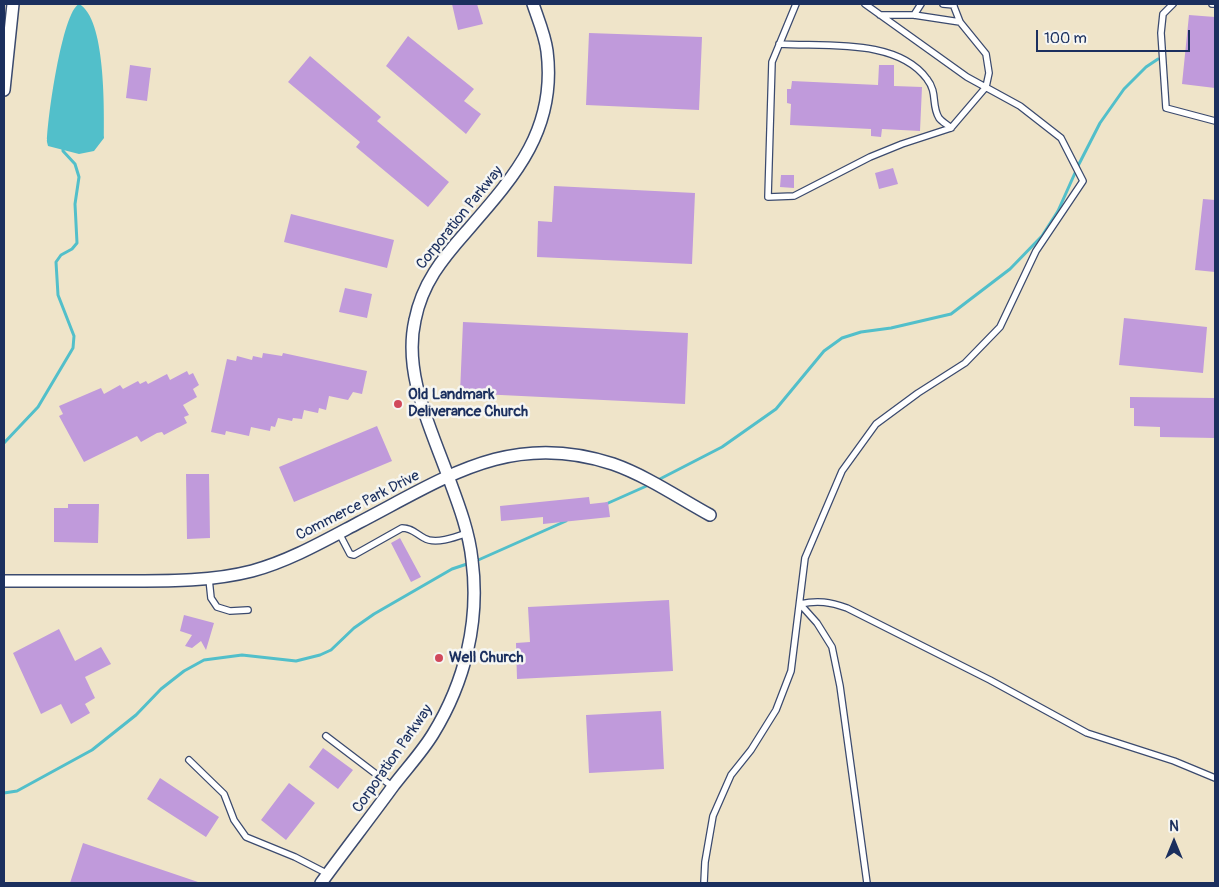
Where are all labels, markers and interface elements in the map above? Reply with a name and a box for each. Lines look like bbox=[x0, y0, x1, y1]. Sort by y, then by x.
scale bar bbox=[1039, 20, 1193, 52]
text: 100 m bbox=[1044, 29, 1087, 48]
street label: Corporation Parkway bbox=[413, 163, 507, 273]
place label: Old Landmark Deliverance Church bbox=[408, 386, 528, 421]
marker: Old Landmark Deliverance Church bbox=[392, 398, 404, 410]
street label: Commerce Park Drive bbox=[293, 467, 423, 545]
place label: Well Church bbox=[449, 649, 523, 667]
marker: Well Church bbox=[433, 652, 445, 664]
street label: Corporation Parkway bbox=[349, 701, 437, 817]
north arrow bbox=[1149, 817, 1199, 867]
text: N bbox=[1169, 818, 1179, 835]

